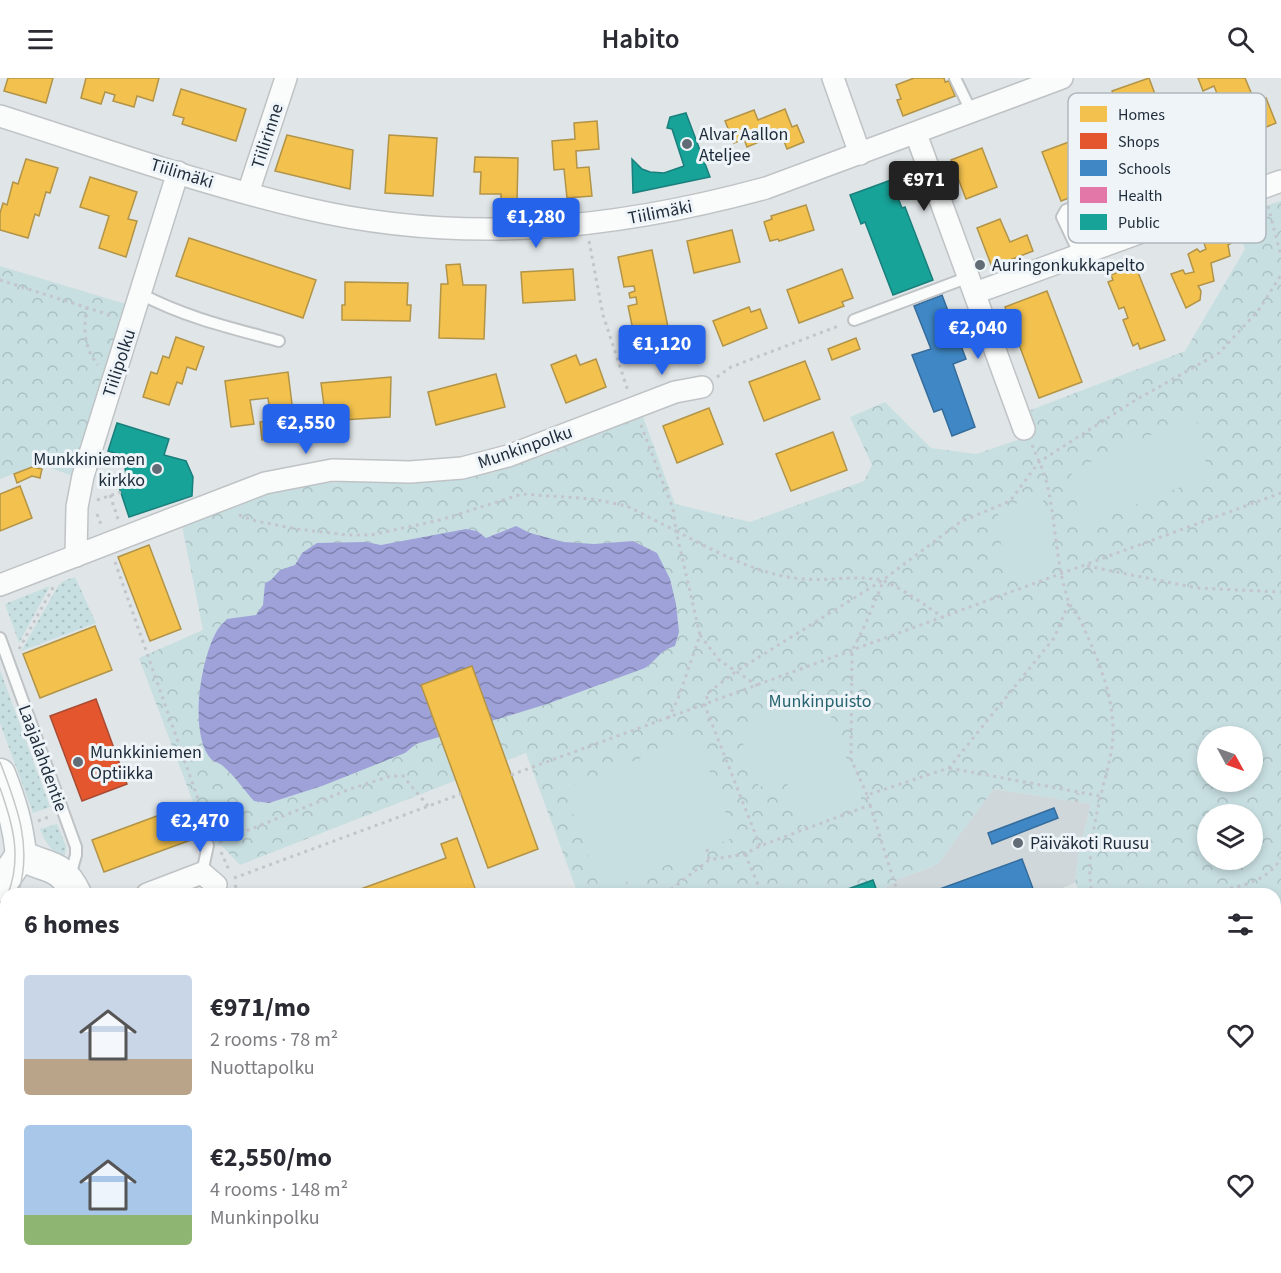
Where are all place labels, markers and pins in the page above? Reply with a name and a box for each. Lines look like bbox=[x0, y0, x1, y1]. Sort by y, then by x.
place label: Alvar Aallon Ateljee bbox=[699, 122, 788, 168]
marker: Alvar Aallon Ateljee bbox=[680, 137, 694, 151]
pin: €971 bbox=[888, 161, 960, 212]
pin: €1,280 bbox=[487, 198, 585, 249]
place label: Auringonkukkapelto bbox=[992, 253, 1145, 278]
marker: Auringonkukkapelto bbox=[973, 258, 987, 272]
pin: €2,040 bbox=[929, 309, 1027, 360]
pin: €1,120 bbox=[613, 325, 711, 376]
pin: €2,550 bbox=[257, 404, 355, 455]
place label: Munkkiniemen kirkko bbox=[33, 447, 145, 493]
marker: Munkkiniemen kirkko bbox=[150, 462, 164, 476]
place label: Munkkiniemen Optiikka bbox=[90, 740, 202, 786]
marker: Munkkiniemen Optiikka bbox=[71, 755, 85, 769]
pin: €2,470 bbox=[151, 802, 249, 853]
place label: Päiväkoti Ruusu bbox=[1030, 831, 1149, 856]
marker: Päiväkoti Ruusu bbox=[1011, 836, 1025, 850]

